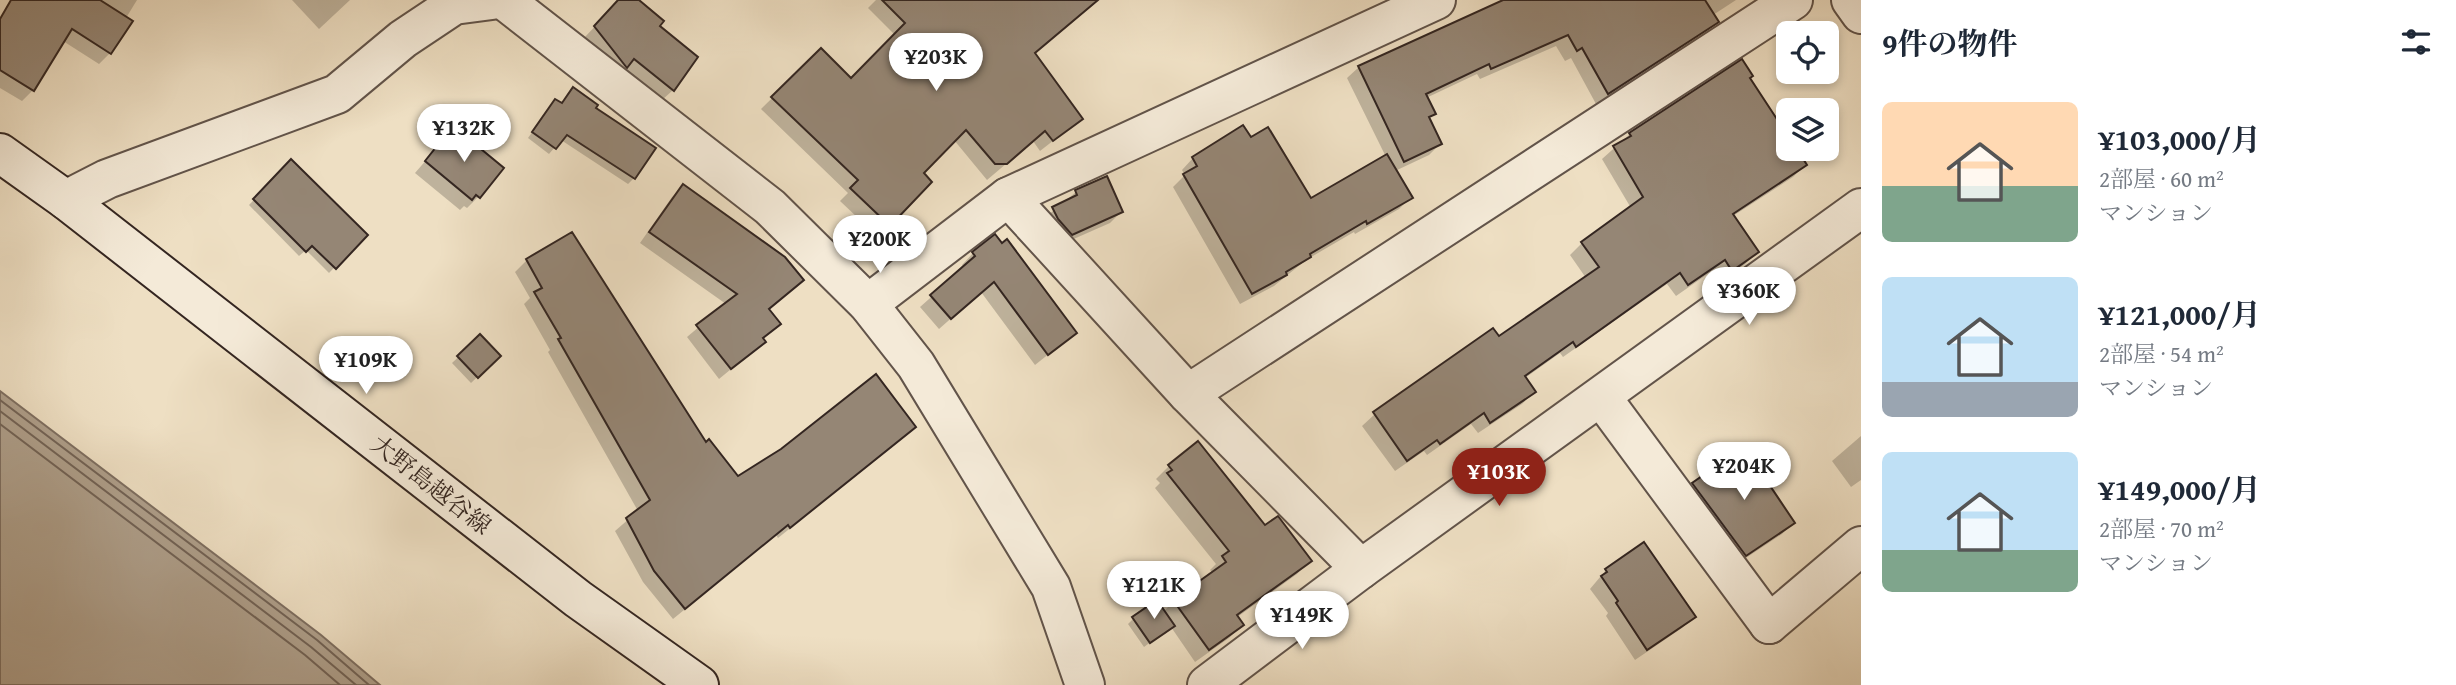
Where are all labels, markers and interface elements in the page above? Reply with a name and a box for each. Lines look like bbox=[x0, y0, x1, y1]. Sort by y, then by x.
map controls bbox=[1776, 21, 1839, 161]
button: locate bbox=[1776, 21, 1839, 84]
text: 9件の物件 bbox=[1882, 21, 2018, 65]
icon: filters bbox=[2397, 23, 2435, 61]
pin: ¥203K bbox=[887, 34, 985, 93]
text: ¥203K bbox=[905, 39, 967, 72]
button: layers bbox=[1776, 98, 1839, 161]
pin: ¥132K bbox=[415, 104, 513, 164]
text: ¥132K bbox=[433, 110, 495, 143]
text: ¥103,000/月 bbox=[2099, 117, 2261, 161]
icon: home bbox=[1938, 130, 2022, 214]
text: 2部屋 · 60 m² bbox=[2099, 162, 2224, 195]
text: マンション bbox=[2099, 196, 2213, 229]
pin: ¥200K bbox=[831, 216, 929, 275]
text: ¥200K bbox=[849, 221, 911, 254]
pin: ¥360K bbox=[1700, 268, 1798, 327]
text: ¥360K bbox=[1718, 273, 1780, 306]
text: ¥121,000/月 bbox=[2099, 292, 2261, 336]
icon: home bbox=[1938, 305, 2022, 389]
pin: ¥109K bbox=[317, 336, 415, 396]
text: 2部屋 · 54 m² bbox=[2099, 337, 2224, 370]
text: ¥109K bbox=[335, 342, 397, 375]
text: マンション bbox=[2099, 371, 2213, 404]
street label: 大野島越谷線 bbox=[364, 426, 499, 543]
pin: ¥204K bbox=[1695, 442, 1793, 502]
pin: ¥103K bbox=[1450, 448, 1548, 508]
text: ¥204K bbox=[1713, 448, 1775, 481]
text: ¥103K bbox=[1468, 454, 1530, 487]
text: ¥149,000/月 bbox=[2099, 467, 2261, 511]
icon: home bbox=[1938, 480, 2022, 564]
text: 2部屋 · 70 m² bbox=[2099, 512, 2224, 545]
text: マンション bbox=[2099, 546, 2213, 579]
pin: ¥121K bbox=[1105, 562, 1203, 621]
text: ¥121K bbox=[1123, 567, 1185, 600]
pin: ¥149K bbox=[1253, 592, 1351, 651]
text: ¥149K bbox=[1271, 597, 1333, 630]

